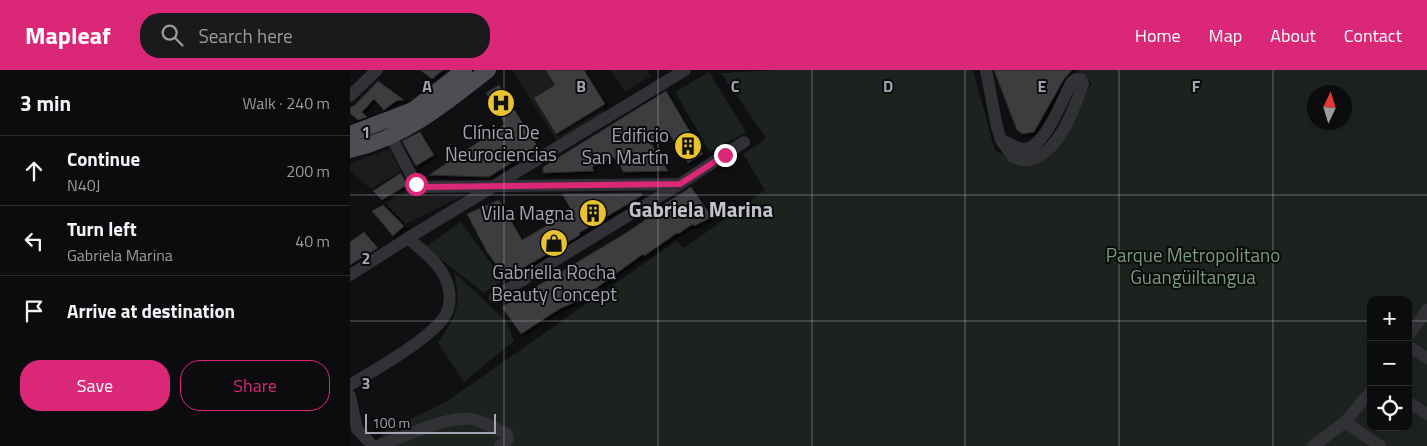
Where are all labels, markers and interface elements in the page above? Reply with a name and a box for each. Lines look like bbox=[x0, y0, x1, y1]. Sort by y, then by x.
search box bbox=[140, 13, 490, 58]
text: Mapleaf bbox=[25, 17, 110, 53]
icon: search bbox=[158, 21, 186, 49]
text: Search here bbox=[198, 21, 293, 50]
text: Home bbox=[1135, 22, 1181, 49]
text: Map bbox=[1209, 22, 1242, 49]
text: About bbox=[1270, 22, 1316, 49]
text: Contact bbox=[1344, 22, 1402, 49]
text: A bbox=[422, 74, 432, 98]
text: B bbox=[576, 74, 586, 98]
text: C bbox=[731, 74, 740, 98]
text: D bbox=[883, 74, 893, 98]
text: E bbox=[1038, 74, 1047, 98]
text: F bbox=[1192, 74, 1201, 98]
north arrow bbox=[1307, 85, 1352, 130]
text: 3 min bbox=[20, 87, 71, 119]
hospital icon: Clínica De Neurociencias bbox=[486, 88, 516, 118]
text: Walk · 240 m bbox=[242, 91, 330, 115]
place label: Clínica De Neurociencias bbox=[445, 117, 557, 168]
text: 1 bbox=[362, 120, 370, 144]
place label: Edificio San Martín bbox=[582, 120, 669, 171]
building icon: Edificio San Martín bbox=[673, 131, 703, 161]
text: Continue bbox=[67, 144, 140, 173]
route end bbox=[714, 144, 737, 167]
icon: ahead bbox=[20, 157, 48, 185]
text: 200 m bbox=[286, 159, 330, 183]
text: N40J bbox=[67, 173, 100, 197]
route start bbox=[405, 173, 428, 196]
district label: Gabriela Marina bbox=[629, 193, 773, 225]
place label: Villa Magna bbox=[481, 198, 574, 227]
building icon: Villa Magna bbox=[578, 198, 608, 228]
text: Turn left bbox=[67, 214, 137, 243]
icon: left bbox=[20, 227, 48, 255]
shop icon: Gabriella Rocha Beauty Concept bbox=[539, 228, 569, 258]
text: 40 m bbox=[295, 229, 330, 253]
park label: Parque Metropolitano Guangüiltangua bbox=[1106, 240, 1280, 291]
text: Gabriela Marina bbox=[67, 243, 173, 267]
text: 2 bbox=[362, 246, 370, 270]
place label: Gabriella Rocha Beauty Concept bbox=[491, 257, 617, 308]
text: Arrive at destination bbox=[67, 296, 235, 325]
map controls bbox=[1367, 296, 1412, 431]
button: + bbox=[1367, 296, 1412, 341]
icon: arrive bbox=[20, 297, 48, 325]
button: − bbox=[1367, 341, 1412, 386]
button: Save bbox=[20, 360, 170, 411]
button: Share bbox=[180, 360, 330, 411]
text: 3 bbox=[362, 371, 370, 395]
button: locate bbox=[1367, 386, 1412, 431]
scale bar bbox=[365, 411, 496, 434]
text: 100 m bbox=[372, 412, 410, 433]

